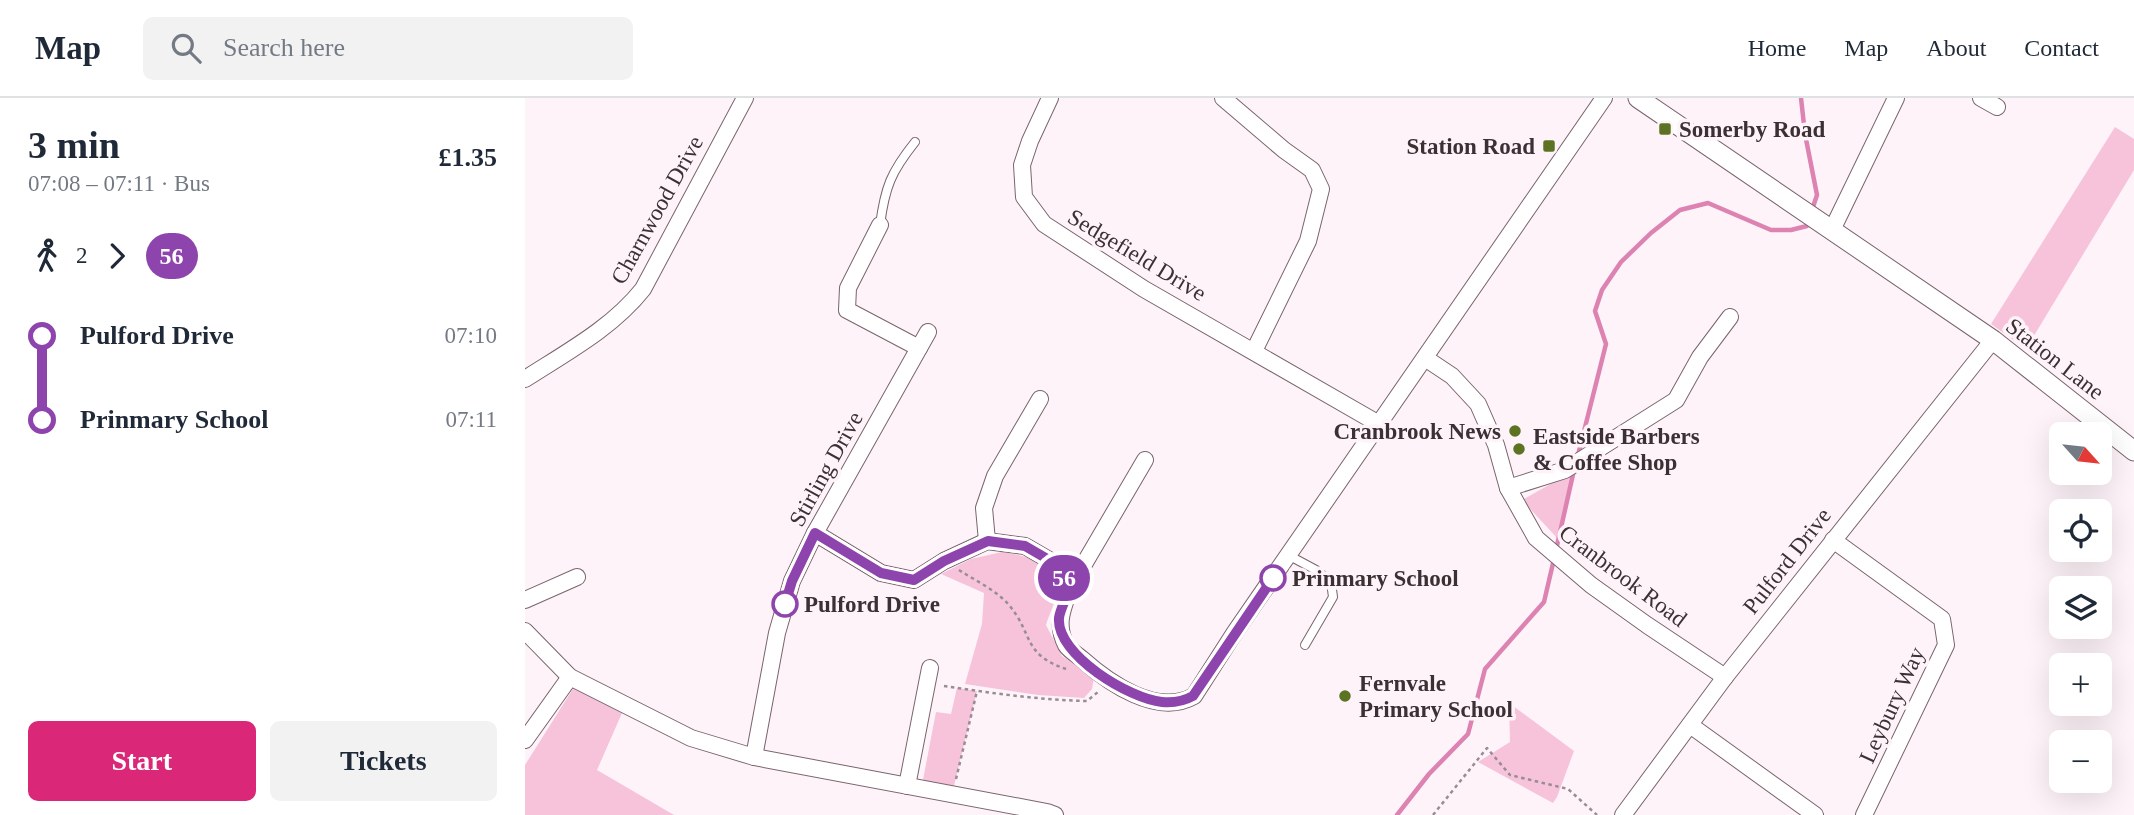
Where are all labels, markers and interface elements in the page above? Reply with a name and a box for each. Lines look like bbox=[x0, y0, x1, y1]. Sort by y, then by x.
search box bbox=[143, 17, 633, 80]
icon: search bbox=[167, 29, 205, 67]
text: Map bbox=[35, 30, 101, 66]
text: Search here bbox=[223, 33, 345, 62]
text: Home bbox=[1748, 35, 1806, 61]
text: Map bbox=[1844, 35, 1888, 61]
text: About bbox=[1926, 35, 1986, 61]
text: Contact bbox=[2024, 35, 2099, 61]
place label: Somerby Road bbox=[1679, 117, 1826, 142]
marker: Somerby Road bbox=[1657, 121, 1673, 137]
text: 3 min bbox=[28, 124, 120, 166]
street label: Charnwood Drive bbox=[606, 132, 708, 288]
place label: Station Road bbox=[1407, 134, 1535, 159]
marker: Station Road bbox=[1541, 138, 1557, 154]
text: £1.35 bbox=[439, 143, 497, 172]
text: 07:08 – 07:11 · Bus bbox=[28, 171, 210, 196]
street label: Sedgefield Drive bbox=[1063, 204, 1211, 306]
icon: walk bbox=[28, 237, 66, 275]
icon: forward bbox=[98, 237, 136, 275]
text: 2 bbox=[76, 243, 88, 268]
text: 56 bbox=[160, 243, 184, 269]
street label: Station Lane bbox=[2001, 313, 2109, 405]
text: Pulford Drive bbox=[80, 321, 234, 350]
text: 07:10 bbox=[445, 323, 497, 348]
text: Prinmary School bbox=[80, 405, 269, 434]
text: 07:11 bbox=[445, 407, 497, 432]
street label: Stirling Drive bbox=[784, 407, 868, 531]
place label: Cranbrook News bbox=[1333, 419, 1501, 444]
north arrow bbox=[2049, 422, 2112, 485]
map controls bbox=[2049, 422, 2112, 793]
marker: Cranbrook News bbox=[1507, 423, 1523, 439]
place label: Eastside Barbers & Coffee Shop bbox=[1533, 424, 1700, 475]
marker: Eastside Barbers & Coffee Shop bbox=[1511, 441, 1527, 457]
button: locate bbox=[2049, 499, 2112, 562]
street label: Pulford Drive bbox=[1738, 503, 1836, 619]
street label: Cranbrook Road bbox=[1555, 520, 1692, 632]
line badge: 56 bbox=[1033, 555, 1095, 601]
text: 56 bbox=[1052, 565, 1076, 591]
marker: Prinmary School bbox=[1260, 565, 1286, 591]
place label: Prinmary School bbox=[1292, 566, 1459, 591]
button: layers bbox=[2049, 576, 2112, 639]
marker: Pulford Drive bbox=[772, 591, 798, 617]
place label: Pulford Drive bbox=[804, 592, 940, 617]
street label: Leybury Way bbox=[1854, 643, 1930, 767]
button: + bbox=[2049, 653, 2112, 716]
place label: Fernvale Primary School bbox=[1359, 671, 1513, 722]
marker: Fernvale Primary School bbox=[1337, 688, 1353, 704]
button: Start bbox=[28, 721, 256, 801]
button: Tickets bbox=[270, 721, 497, 801]
button: − bbox=[2049, 730, 2112, 793]

